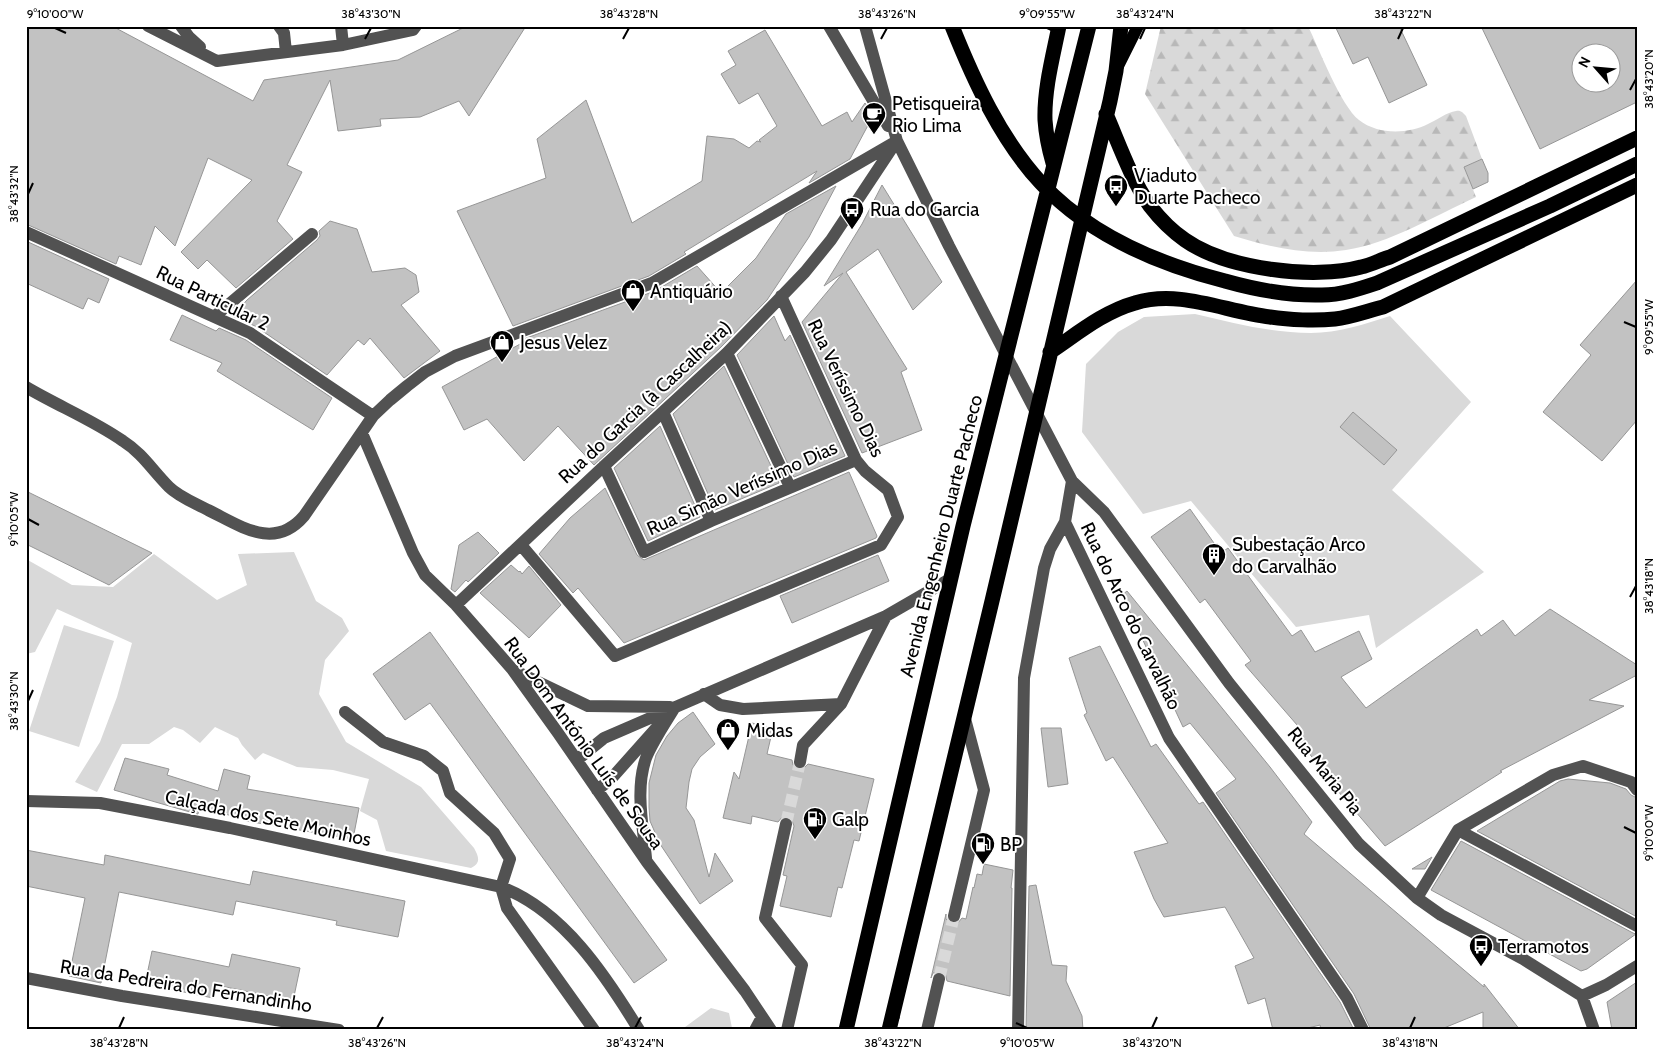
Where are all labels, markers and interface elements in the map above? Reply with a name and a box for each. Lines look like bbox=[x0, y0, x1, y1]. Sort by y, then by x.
text: 9°10'00"W bbox=[27, 6, 84, 21]
text: 38°43'30"N bbox=[341, 6, 401, 21]
text: 38°43'28"N bbox=[600, 6, 658, 21]
text: 38°43'26"N bbox=[858, 6, 916, 21]
text: 9°09'55"W bbox=[1019, 6, 1076, 21]
text: 38°43'24"N bbox=[1116, 6, 1174, 21]
text: 38°43'22"N bbox=[1374, 6, 1432, 21]
north arrow bbox=[1570, 42, 1620, 92]
text: 38°43'20"N bbox=[1641, 49, 1656, 109]
text: N bbox=[1574, 54, 1595, 71]
place label: Petisqueira Rio Lima bbox=[892, 92, 980, 137]
cafe icon: Petisqueira Rio Lima bbox=[861, 101, 887, 135]
place label: Viaduto Duarte Pacheco bbox=[1134, 164, 1260, 209]
text: 38°43'32"N bbox=[6, 165, 21, 223]
bus stop icon: Viaduto Duarte Pacheco bbox=[1103, 173, 1129, 207]
bus stop icon: Rua do Garcia bbox=[839, 196, 865, 230]
place label: Rua do Garcia bbox=[870, 198, 979, 221]
street label: Rua Particular 2 bbox=[153, 261, 273, 335]
shop icon: Antiquário bbox=[620, 278, 646, 312]
place label: Antiquário bbox=[650, 280, 733, 303]
text: 9°09'55"W bbox=[1641, 298, 1656, 355]
street label: Rua Veríssimo Dias bbox=[803, 315, 889, 461]
street label: Rua do Garcia (à Cascalheira) bbox=[554, 316, 736, 488]
shop icon: Jesus Velez bbox=[489, 329, 515, 363]
place label: Jesus Velez bbox=[519, 331, 608, 354]
street label: Avenida Engenheiro Duarte Pacheco bbox=[895, 392, 987, 680]
street label: Rua Simão Veríssimo Dias bbox=[643, 436, 841, 540]
text: 9°10'05"W bbox=[6, 491, 21, 546]
street label: Rua do Arco do Carvalhão bbox=[1076, 519, 1186, 713]
place label: Subestação Arco do Carvalhão bbox=[1232, 533, 1365, 578]
building icon: Subestação Arco do Carvalhão bbox=[1201, 542, 1227, 576]
text: 38°43'18"N bbox=[1641, 558, 1656, 614]
street label: Rua Dom António Luís de Sousa bbox=[499, 632, 669, 854]
text: 38°43'30"N bbox=[6, 671, 21, 731]
shop icon: Midas bbox=[715, 717, 741, 751]
place label: Midas bbox=[746, 719, 793, 742]
street label: Rua Maria Pia bbox=[1283, 722, 1367, 820]
street label: Calçada dos Sete Moinhos bbox=[163, 785, 373, 851]
text: 9°10'00"W bbox=[1641, 804, 1656, 861]
fuel station icon: Galp bbox=[802, 806, 828, 840]
place label: Galp bbox=[832, 808, 869, 831]
fuel station icon: BP bbox=[970, 831, 996, 865]
place label: BP bbox=[1000, 833, 1022, 856]
bus stop icon: Terramotos bbox=[1468, 933, 1494, 967]
place label: Terramotos bbox=[1498, 935, 1589, 958]
street label: Rua da Pedreira do Fernandinho bbox=[58, 955, 314, 1017]
text: 38°43'28"N bbox=[90, 1035, 148, 1050]
text: 38°43'26"N bbox=[348, 1035, 406, 1050]
text: 38°43'24"N bbox=[606, 1035, 664, 1050]
text: 38°43'22"N bbox=[864, 1035, 922, 1050]
text: 9°10'05"W bbox=[1000, 1035, 1055, 1050]
text: 38°43'20"N bbox=[1122, 1035, 1182, 1050]
text: 38°43'18"N bbox=[1382, 1035, 1438, 1050]

